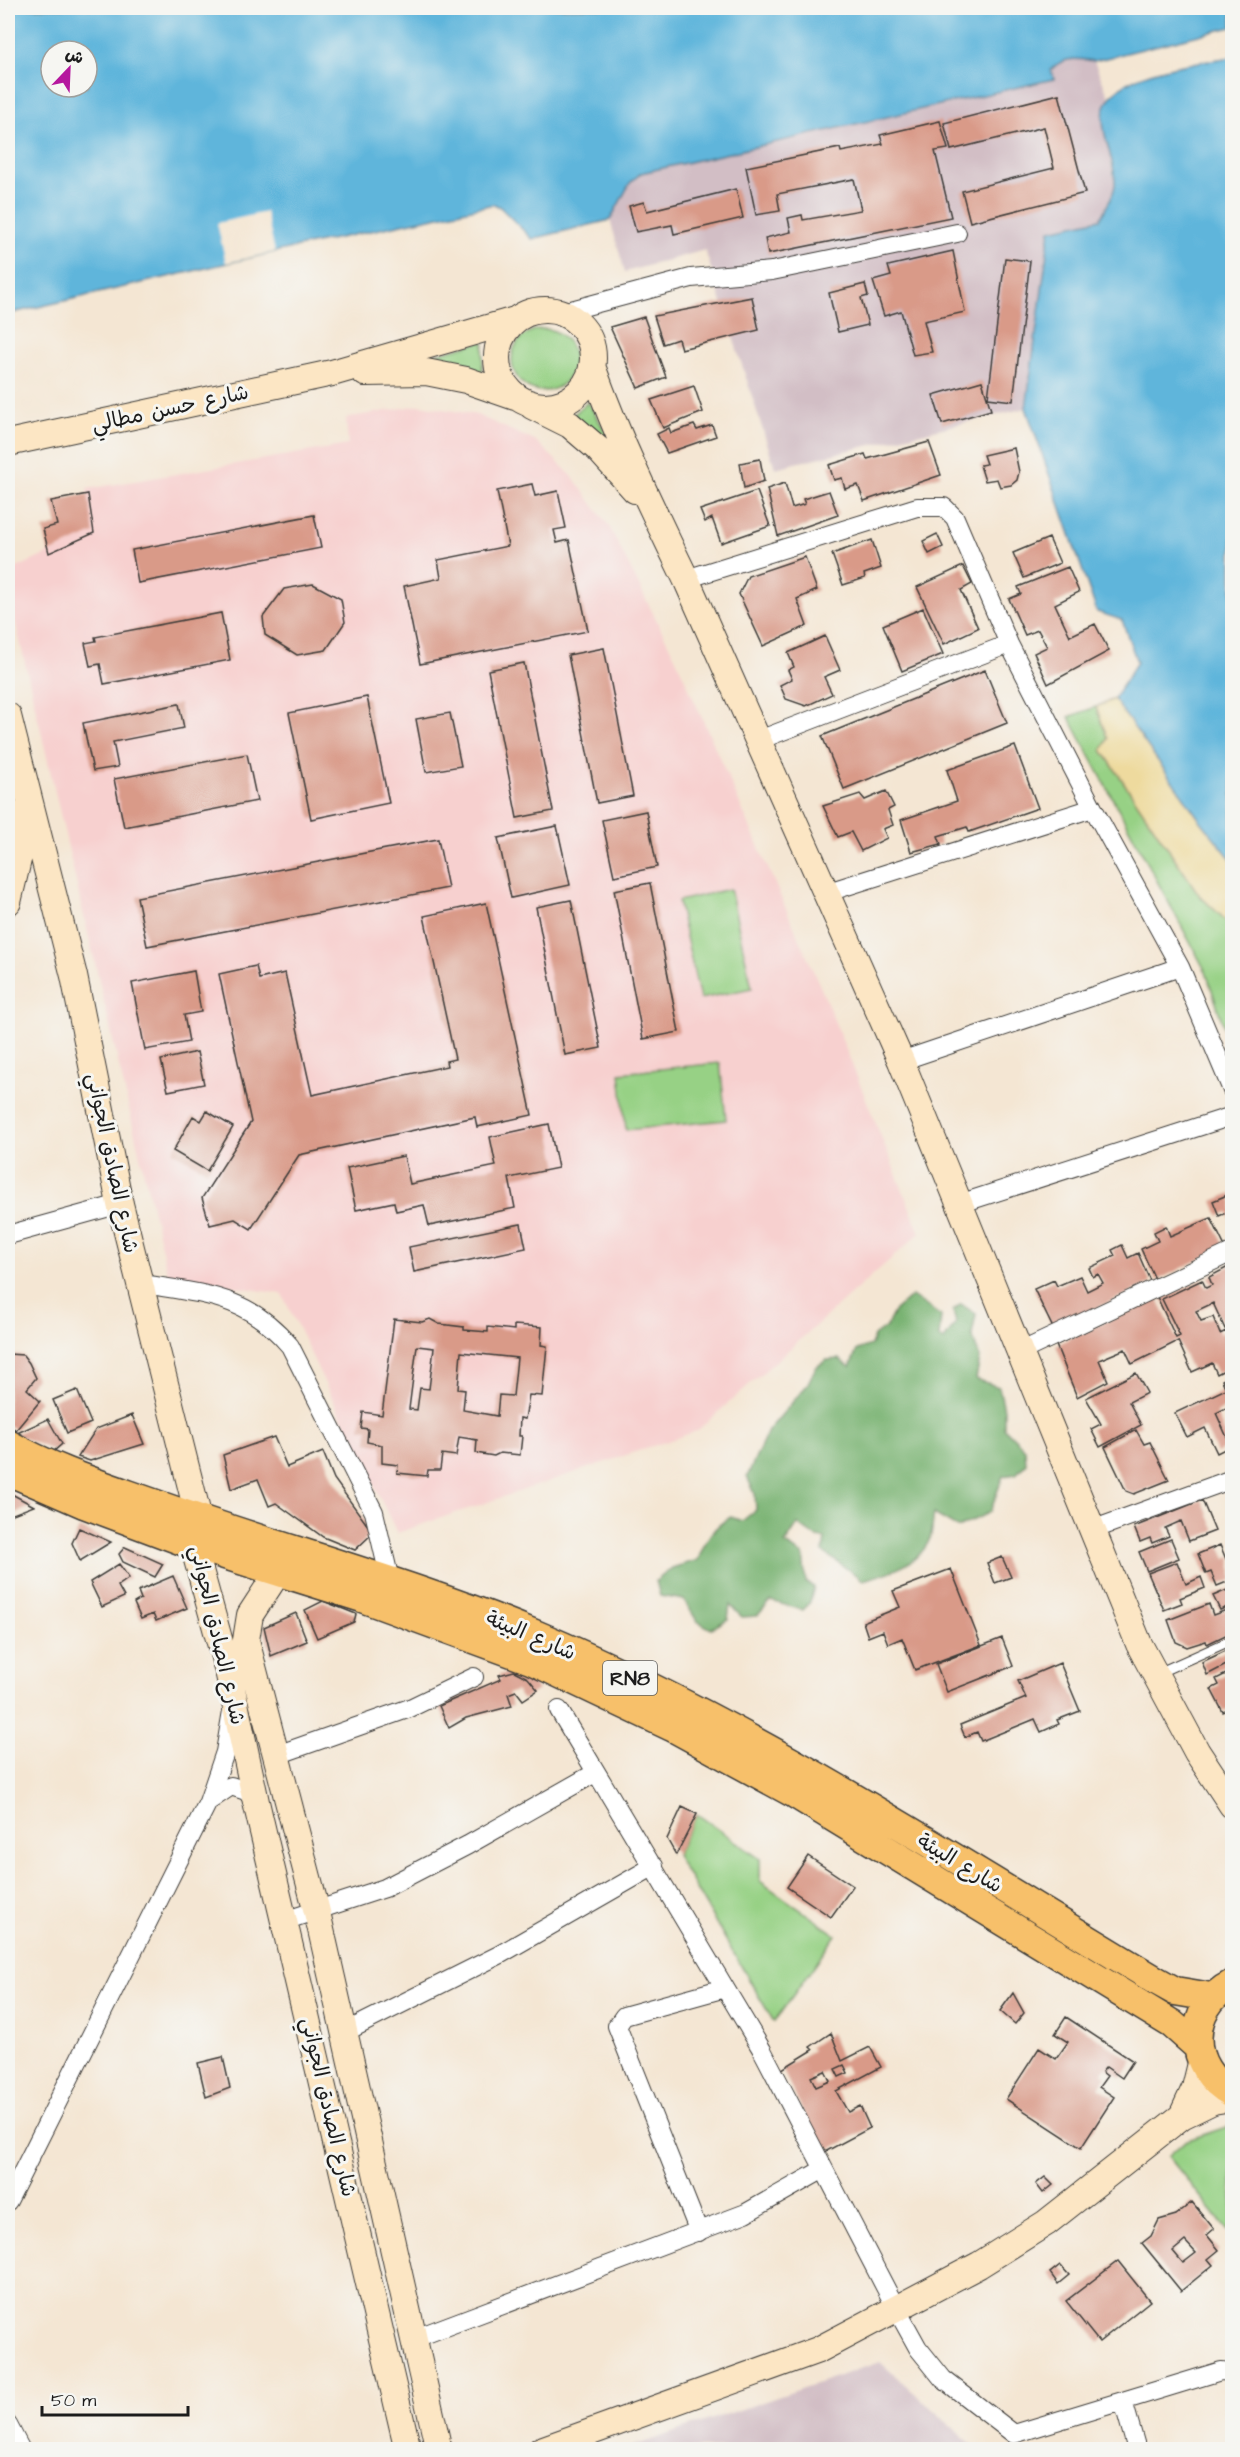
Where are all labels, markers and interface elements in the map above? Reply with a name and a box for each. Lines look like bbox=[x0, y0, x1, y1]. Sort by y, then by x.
north arrow bbox=[39, 39, 99, 99]
text: ش bbox=[62, 43, 87, 70]
street label: شارع حسن مطالي bbox=[89, 378, 252, 443]
street label: شارع الصادق الجواني bbox=[75, 1070, 146, 1257]
street label: شارع الصادق الجواني bbox=[179, 1542, 252, 1729]
street label: شارع البيئة bbox=[481, 1604, 580, 1667]
road number: RN8 bbox=[603, 1661, 657, 1695]
street label: شارع البيئة bbox=[912, 1827, 1008, 1900]
street label: شارع الصادق الجواني bbox=[290, 2014, 363, 2201]
scale bar bbox=[42, 2379, 188, 2417]
text: 50 m bbox=[51, 2388, 96, 2413]

